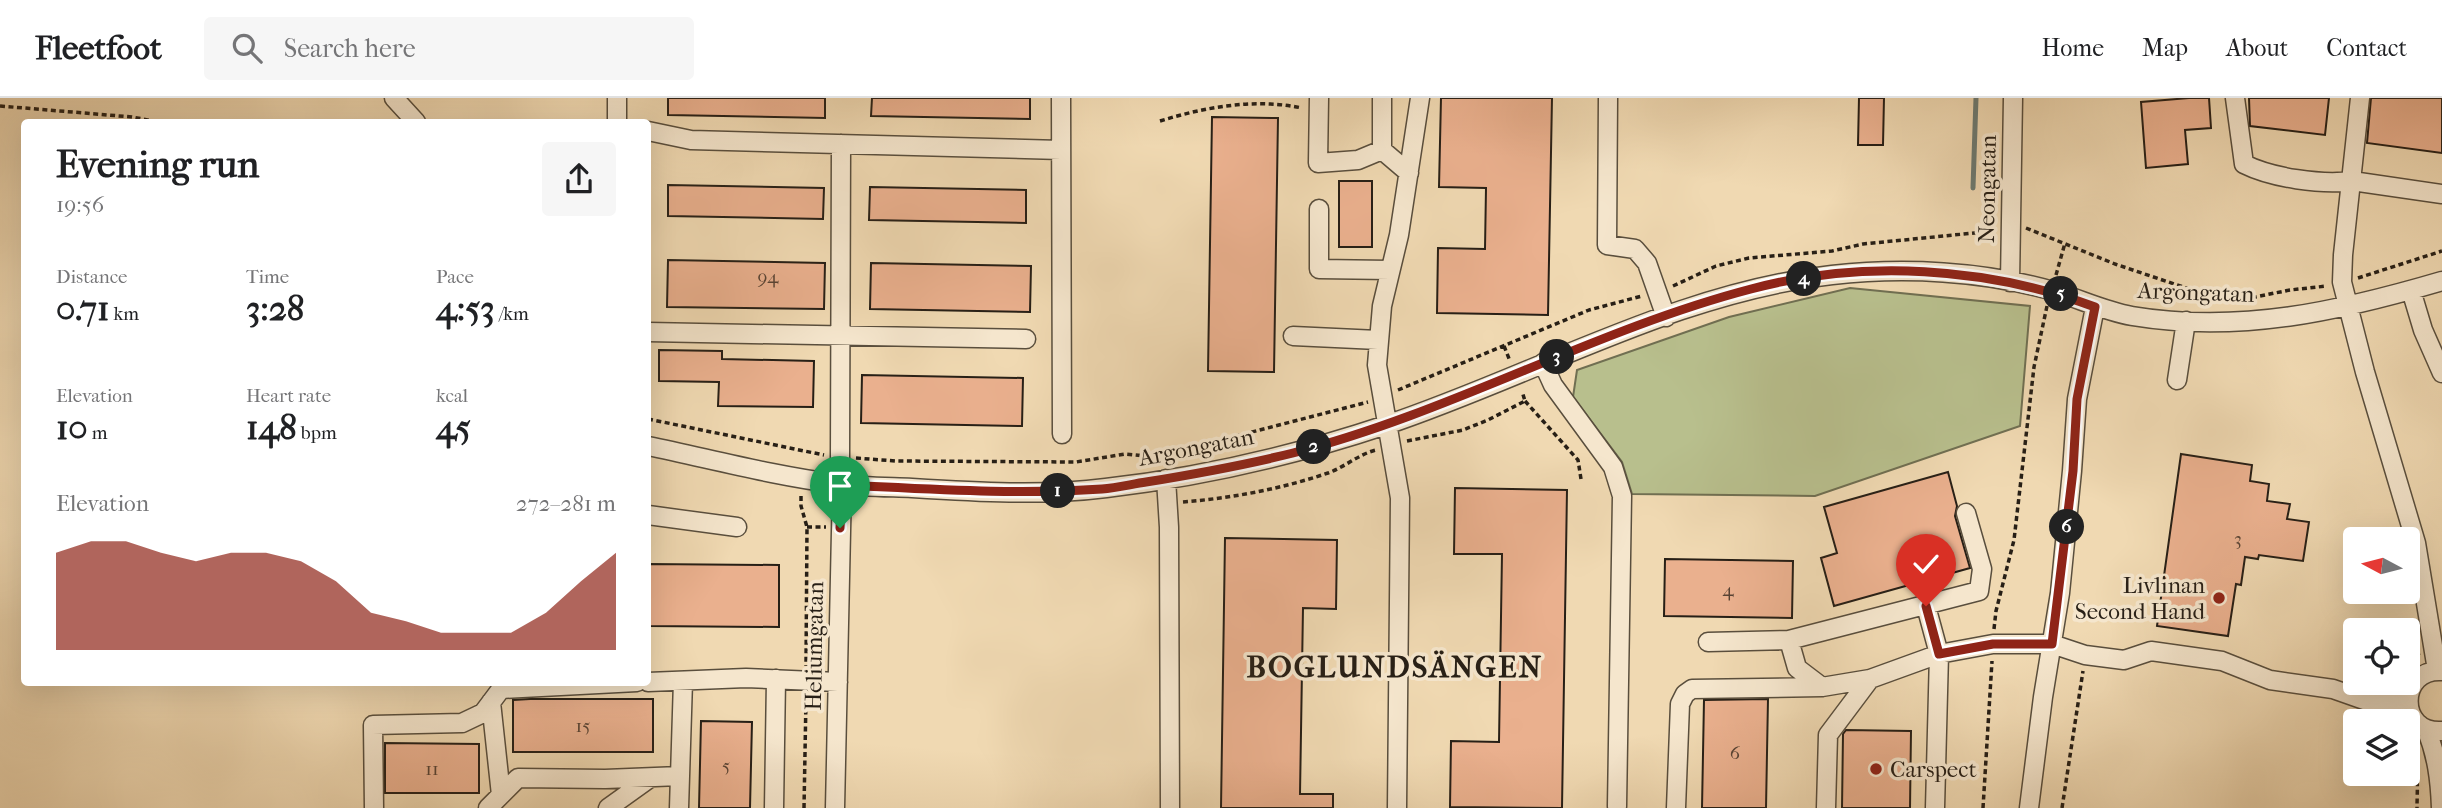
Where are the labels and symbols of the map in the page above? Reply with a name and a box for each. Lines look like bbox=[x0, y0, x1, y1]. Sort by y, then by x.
street label: Neongatan bbox=[1973, 134, 2002, 243]
pin: 4 bbox=[1786, 262, 1822, 296]
house number: 94 bbox=[757, 266, 779, 288]
pin: 5 bbox=[2044, 276, 2078, 312]
street label: Argongatan bbox=[2136, 277, 2255, 308]
pin: 3 bbox=[1540, 340, 1574, 374]
street label: Argongatan bbox=[1135, 423, 1257, 472]
pin: 2 bbox=[1296, 430, 1332, 464]
pin bbox=[810, 456, 870, 528]
pin: 1 bbox=[1040, 474, 1076, 508]
pin: 6 bbox=[2050, 510, 2084, 544]
north arrow bbox=[2343, 527, 2420, 604]
house number: 3 bbox=[2234, 528, 2242, 550]
pin bbox=[1896, 534, 1956, 606]
place label: Livlinan Second Hand bbox=[2075, 572, 2206, 625]
house number: 4 bbox=[1722, 579, 1734, 601]
street label: Heliumgatan bbox=[800, 580, 829, 711]
marker: Livlinan Second Hand bbox=[2211, 590, 2227, 606]
district label: BOGLUNDSÄNGEN bbox=[1247, 650, 1543, 685]
house number: 15 bbox=[576, 715, 590, 737]
house number: 6 bbox=[1730, 742, 1741, 764]
house number: 5 bbox=[722, 755, 730, 777]
place label: Carspect bbox=[1890, 756, 1977, 783]
house number: 11 bbox=[425, 758, 439, 780]
marker: Carspect bbox=[1868, 761, 1884, 777]

